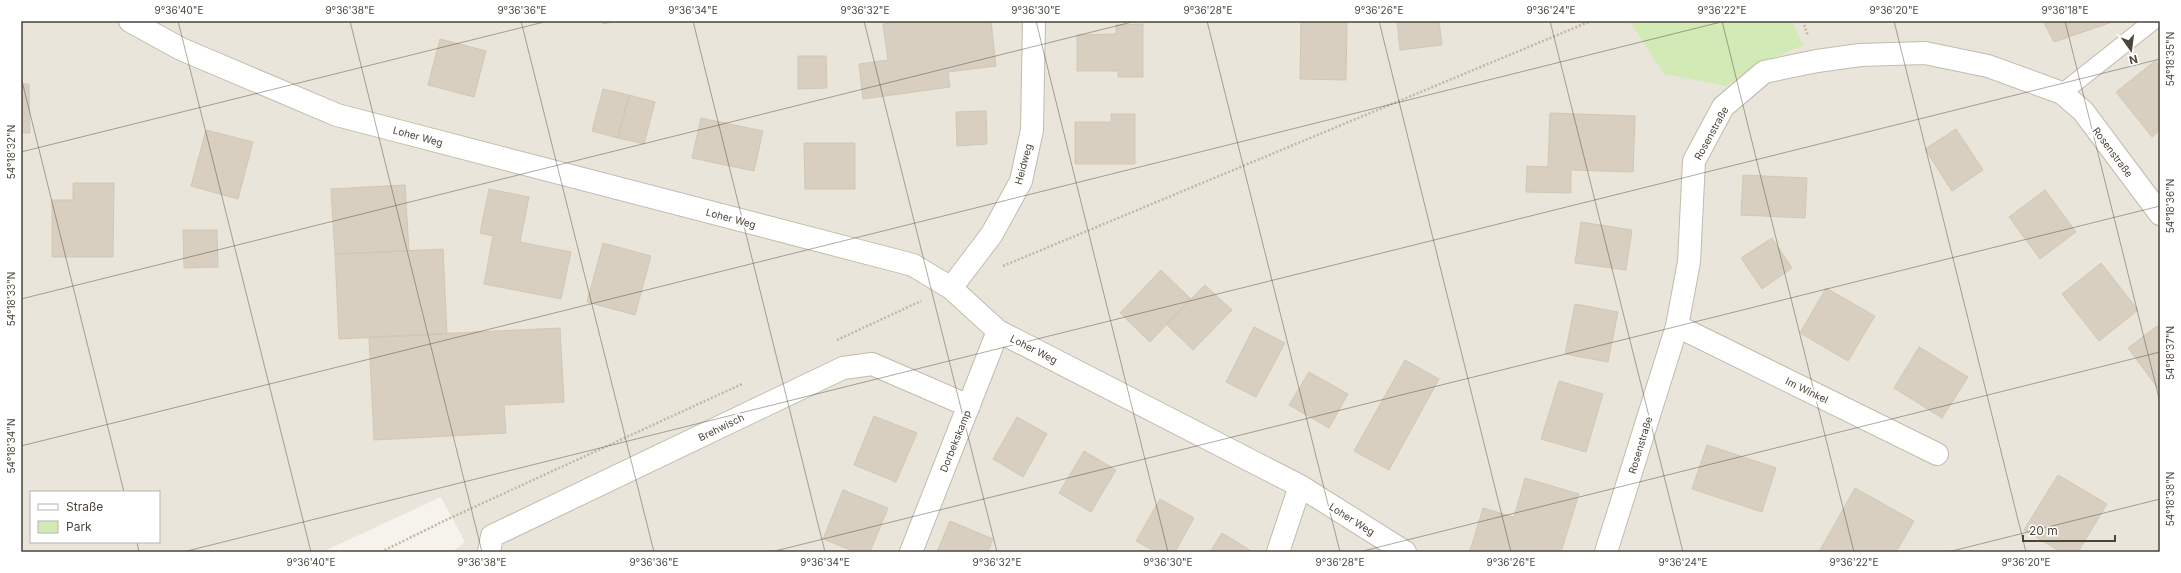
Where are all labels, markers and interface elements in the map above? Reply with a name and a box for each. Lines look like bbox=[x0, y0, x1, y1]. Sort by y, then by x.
text: 9°36'40"E bbox=[155, 4, 203, 16]
text: 9°36'38"E bbox=[325, 4, 375, 16]
text: 9°36'36"E bbox=[497, 4, 547, 16]
text: 9°36'34"E bbox=[668, 4, 718, 16]
text: 9°36'32"E bbox=[840, 4, 890, 16]
text: 9°36'30"E bbox=[1011, 4, 1061, 16]
text: 9°36'28"E bbox=[1183, 4, 1233, 16]
text: 9°36'26"E bbox=[1354, 4, 1404, 16]
text: 9°36'24"E bbox=[1526, 4, 1576, 16]
text: 9°36'22"E bbox=[1698, 4, 1747, 16]
text: 9°36'20"E bbox=[1869, 4, 1919, 16]
text: 9°36'18"E bbox=[2041, 4, 2089, 16]
north arrow bbox=[2111, 30, 2151, 70]
text: 54°18'35"N bbox=[2164, 32, 2176, 86]
text: N bbox=[2128, 52, 2139, 68]
street label: Rosenstraße bbox=[1691, 104, 1731, 162]
street label: Loher Weg bbox=[392, 124, 444, 148]
text: 54°18'32"N bbox=[5, 125, 17, 179]
street label: Rosenstraße bbox=[2090, 125, 2136, 179]
street label: Heidweg bbox=[1012, 142, 1034, 186]
text: 54°18'36"N bbox=[2164, 179, 2176, 233]
street label: Loher Weg bbox=[705, 206, 757, 230]
text: 54°18'33"N bbox=[5, 272, 17, 326]
text: 54°18'37"N bbox=[2164, 326, 2176, 380]
street label: Loher Weg bbox=[1008, 332, 1060, 366]
street label: Im Winkel bbox=[1784, 375, 1830, 405]
street label: Dorbekskamp bbox=[937, 408, 973, 474]
street label: Brehwisch bbox=[696, 411, 746, 443]
street label: Rosenstraße bbox=[1626, 415, 1654, 475]
text: 54°18'34"N bbox=[5, 419, 17, 473]
text: 54°18'38"N bbox=[2164, 472, 2176, 526]
legend bbox=[30, 491, 160, 543]
text: Straße bbox=[66, 499, 103, 514]
street label: Loher Weg bbox=[1327, 500, 1377, 538]
scale bar bbox=[2023, 517, 2115, 543]
text: Park bbox=[66, 519, 92, 534]
text: 20 m bbox=[2029, 523, 2058, 538]
text: 9°36'40"E bbox=[287, 556, 335, 568]
text: 9°36'38"E bbox=[457, 556, 507, 568]
text: 9°36'36"E bbox=[629, 556, 679, 568]
text: 9°36'34"E bbox=[800, 556, 850, 568]
text: 9°36'32"E bbox=[972, 556, 1022, 568]
text: 9°36'30"E bbox=[1143, 556, 1193, 568]
text: 9°36'28"E bbox=[1315, 556, 1365, 568]
text: 9°36'26"E bbox=[1486, 556, 1536, 568]
text: 9°36'24"E bbox=[1658, 556, 1708, 568]
text: 9°36'22"E bbox=[1830, 556, 1879, 568]
text: 9°36'20"E bbox=[2001, 556, 2051, 568]

